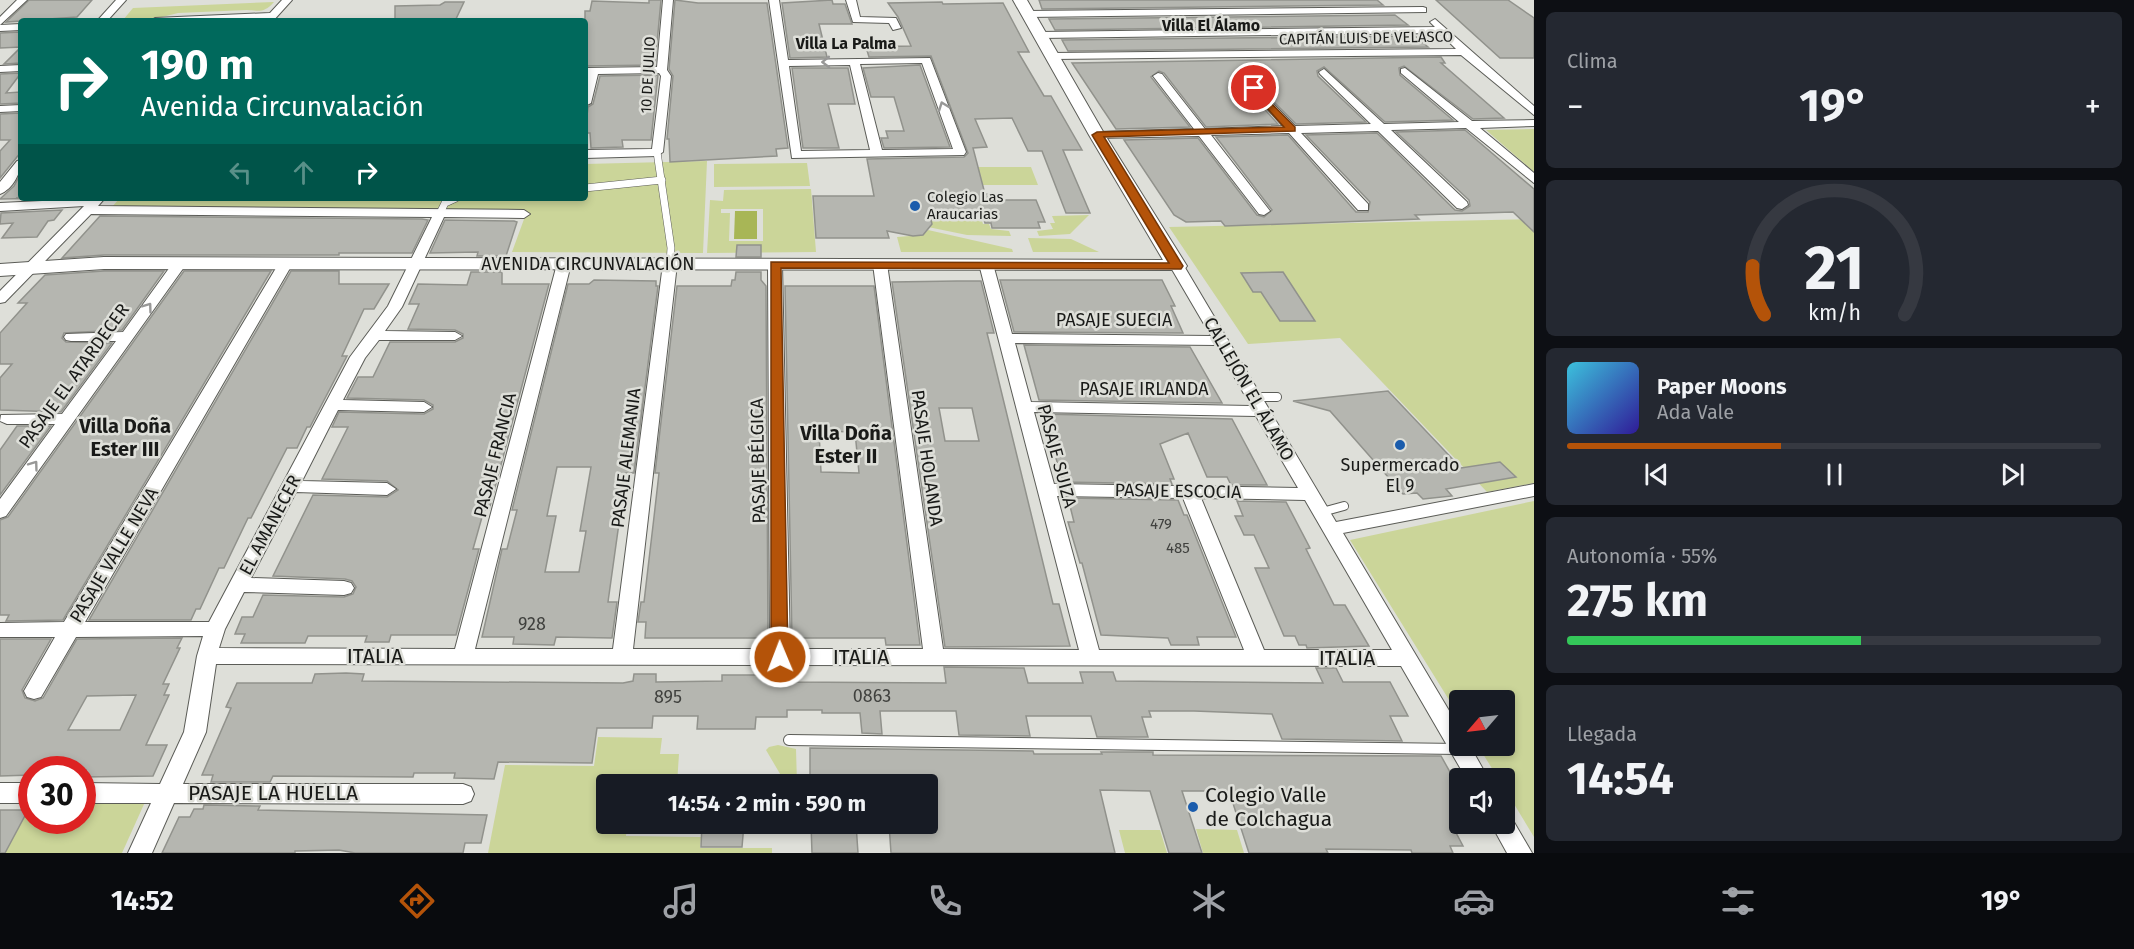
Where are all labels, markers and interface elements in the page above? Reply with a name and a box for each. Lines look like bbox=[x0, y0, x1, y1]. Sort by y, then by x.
district label: Villa El Álamo bbox=[1161, 15, 1260, 35]
street label: CAPITÁN LUIS DE VELASCO bbox=[1279, 27, 1453, 49]
district label: Villa La Palma bbox=[795, 34, 897, 53]
street label: 10 DE JULIO bbox=[637, 36, 659, 114]
text: 190 m bbox=[141, 40, 254, 90]
icon: right bbox=[42, 42, 120, 120]
text: Clima bbox=[1567, 49, 1618, 73]
one-way arrow bbox=[821, 56, 830, 68]
pin bbox=[1228, 62, 1279, 113]
icon: arrive bbox=[1237, 71, 1270, 104]
text: 19° bbox=[1799, 79, 1869, 133]
text: − bbox=[1567, 87, 1584, 127]
text: + bbox=[2085, 87, 2101, 127]
text: Avenida Circunvalación bbox=[141, 91, 424, 123]
one-way arrow bbox=[938, 101, 950, 112]
icon: left bbox=[224, 156, 257, 189]
icon: ahead bbox=[287, 156, 320, 189]
icon: right bbox=[350, 156, 383, 189]
place label: Colegio Las Araucarias bbox=[927, 188, 1003, 223]
marker: Colegio Las Araucarias bbox=[908, 199, 922, 213]
text: 21 bbox=[1804, 231, 1864, 306]
street label: AVENIDA CIRCUNVALACIÓN bbox=[481, 253, 695, 275]
street label: PASAJE EL ATARDECER bbox=[14, 299, 134, 453]
text: km/h bbox=[1807, 301, 1861, 327]
one-way arrow bbox=[141, 302, 152, 313]
street label: PASAJE SUECIA bbox=[1056, 309, 1173, 331]
street label: CALLEJÓN EL ÁLAMO bbox=[1199, 313, 1300, 465]
text: Paper Moons bbox=[1657, 373, 1787, 400]
street label: PASAJE IRLANDA bbox=[1079, 378, 1209, 400]
street label: PASAJE ALEMANIA bbox=[607, 386, 646, 529]
street label: PASAJE HOLANDA bbox=[907, 388, 948, 528]
street label: PASAJE FRANCIA bbox=[469, 390, 521, 520]
street label: PASAJE BÉLGICA bbox=[745, 397, 770, 524]
text: Ada Vale bbox=[1657, 400, 1734, 424]
street label: PASAJE SUIZA bbox=[1033, 402, 1082, 511]
district label: Villa Doña Ester III bbox=[78, 414, 171, 461]
district label: Villa Doña Ester II bbox=[799, 421, 892, 468]
marker: Supermercado El 9 bbox=[1393, 438, 1407, 452]
place label: Supermercado El 9 bbox=[1341, 454, 1459, 497]
icon: previous bbox=[1640, 458, 1673, 491]
icon: pause bbox=[1818, 458, 1851, 491]
icon: next bbox=[1996, 458, 2029, 491]
one-way arrow bbox=[27, 460, 38, 471]
street label: EL AMANECER bbox=[234, 471, 306, 579]
street label: PASAJE ESCOCIA bbox=[1114, 479, 1242, 503]
street label: PASAJE VALLE NEVA bbox=[65, 483, 163, 627]
house number: 479 bbox=[1150, 515, 1172, 533]
house number: 485 bbox=[1166, 539, 1190, 557]
text: Autonomía · 55% bbox=[1567, 544, 1717, 568]
text: 275 km bbox=[1567, 574, 1708, 628]
house number: 928 bbox=[518, 613, 546, 635]
position arrow bbox=[748, 625, 812, 689]
street label: ITALIA bbox=[347, 643, 403, 669]
street label: ITALIA bbox=[833, 644, 889, 670]
street label: ITALIA bbox=[1319, 645, 1375, 671]
house number: 0863 bbox=[853, 685, 891, 707]
house number: 895 bbox=[654, 686, 682, 708]
north arrow bbox=[1449, 690, 1515, 756]
map controls bbox=[1449, 690, 1515, 834]
text: Llegada bbox=[1567, 722, 1637, 746]
text: 14:54 bbox=[1567, 752, 1674, 806]
speed limit sign: 30 bbox=[18, 756, 96, 834]
button: sound bbox=[1449, 768, 1515, 834]
street label: PASAJE LA HUELLA bbox=[188, 780, 358, 806]
place label: Colegio Valle de Colchagua bbox=[1205, 782, 1332, 832]
text: 14:54 · 2 min · 590 m bbox=[668, 790, 866, 817]
marker: Colegio Valle de Colchagua bbox=[1186, 800, 1200, 814]
icon: directions bbox=[396, 880, 438, 922]
icon: music bbox=[660, 880, 702, 922]
icon: phone bbox=[924, 880, 966, 922]
icon: climate bbox=[1188, 880, 1230, 922]
icon: car bbox=[1453, 880, 1495, 922]
icon: filters bbox=[1717, 880, 1759, 922]
text: 14:52 bbox=[111, 885, 174, 917]
text: 19° bbox=[1981, 885, 2023, 917]

